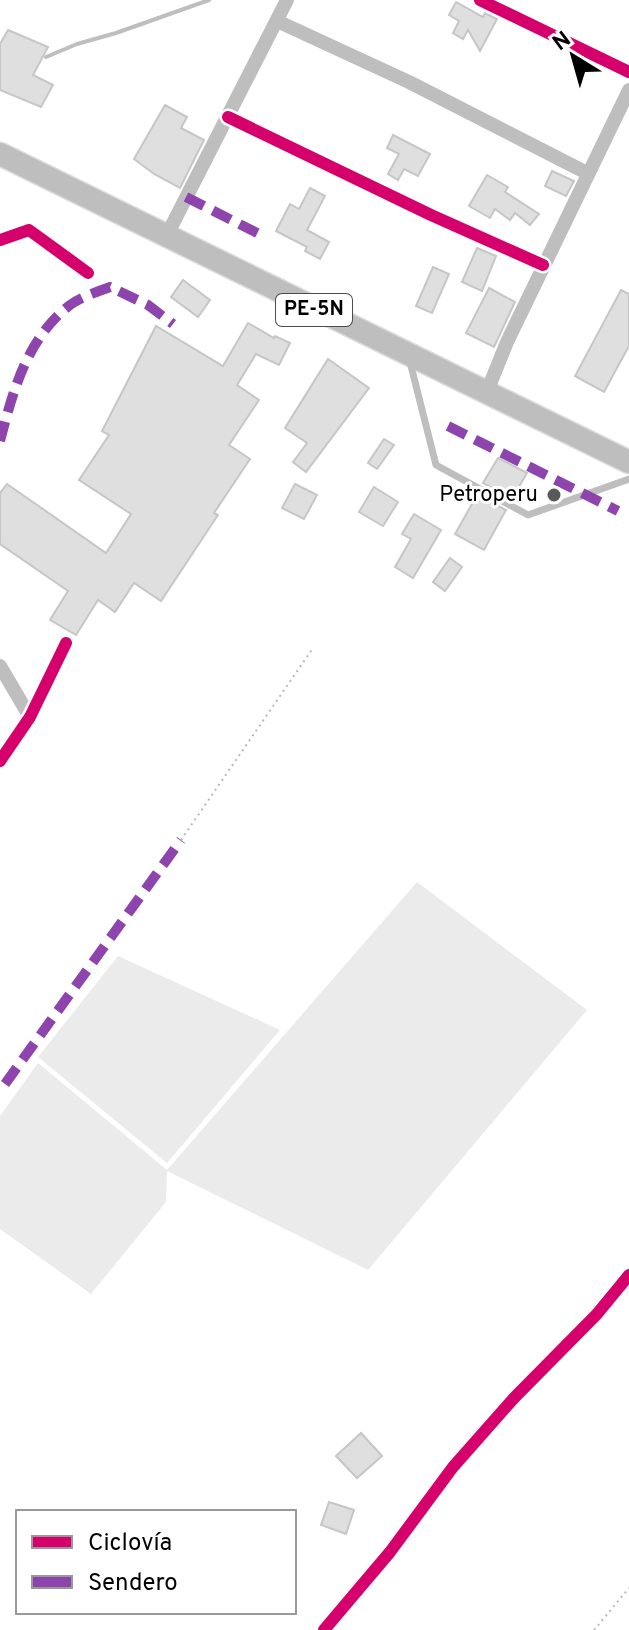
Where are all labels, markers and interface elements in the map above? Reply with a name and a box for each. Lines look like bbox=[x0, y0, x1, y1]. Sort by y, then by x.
north arrow bbox=[533, 16, 613, 96]
text: N bbox=[548, 26, 577, 58]
road number: PE-5N bbox=[276, 294, 352, 326]
place label: Petroperu bbox=[439, 482, 538, 509]
marker: Petroperu bbox=[545, 486, 563, 504]
legend bbox=[16, 1510, 296, 1614]
text: Ciclovía bbox=[88, 1529, 172, 1559]
text: Sendero bbox=[88, 1569, 178, 1599]

